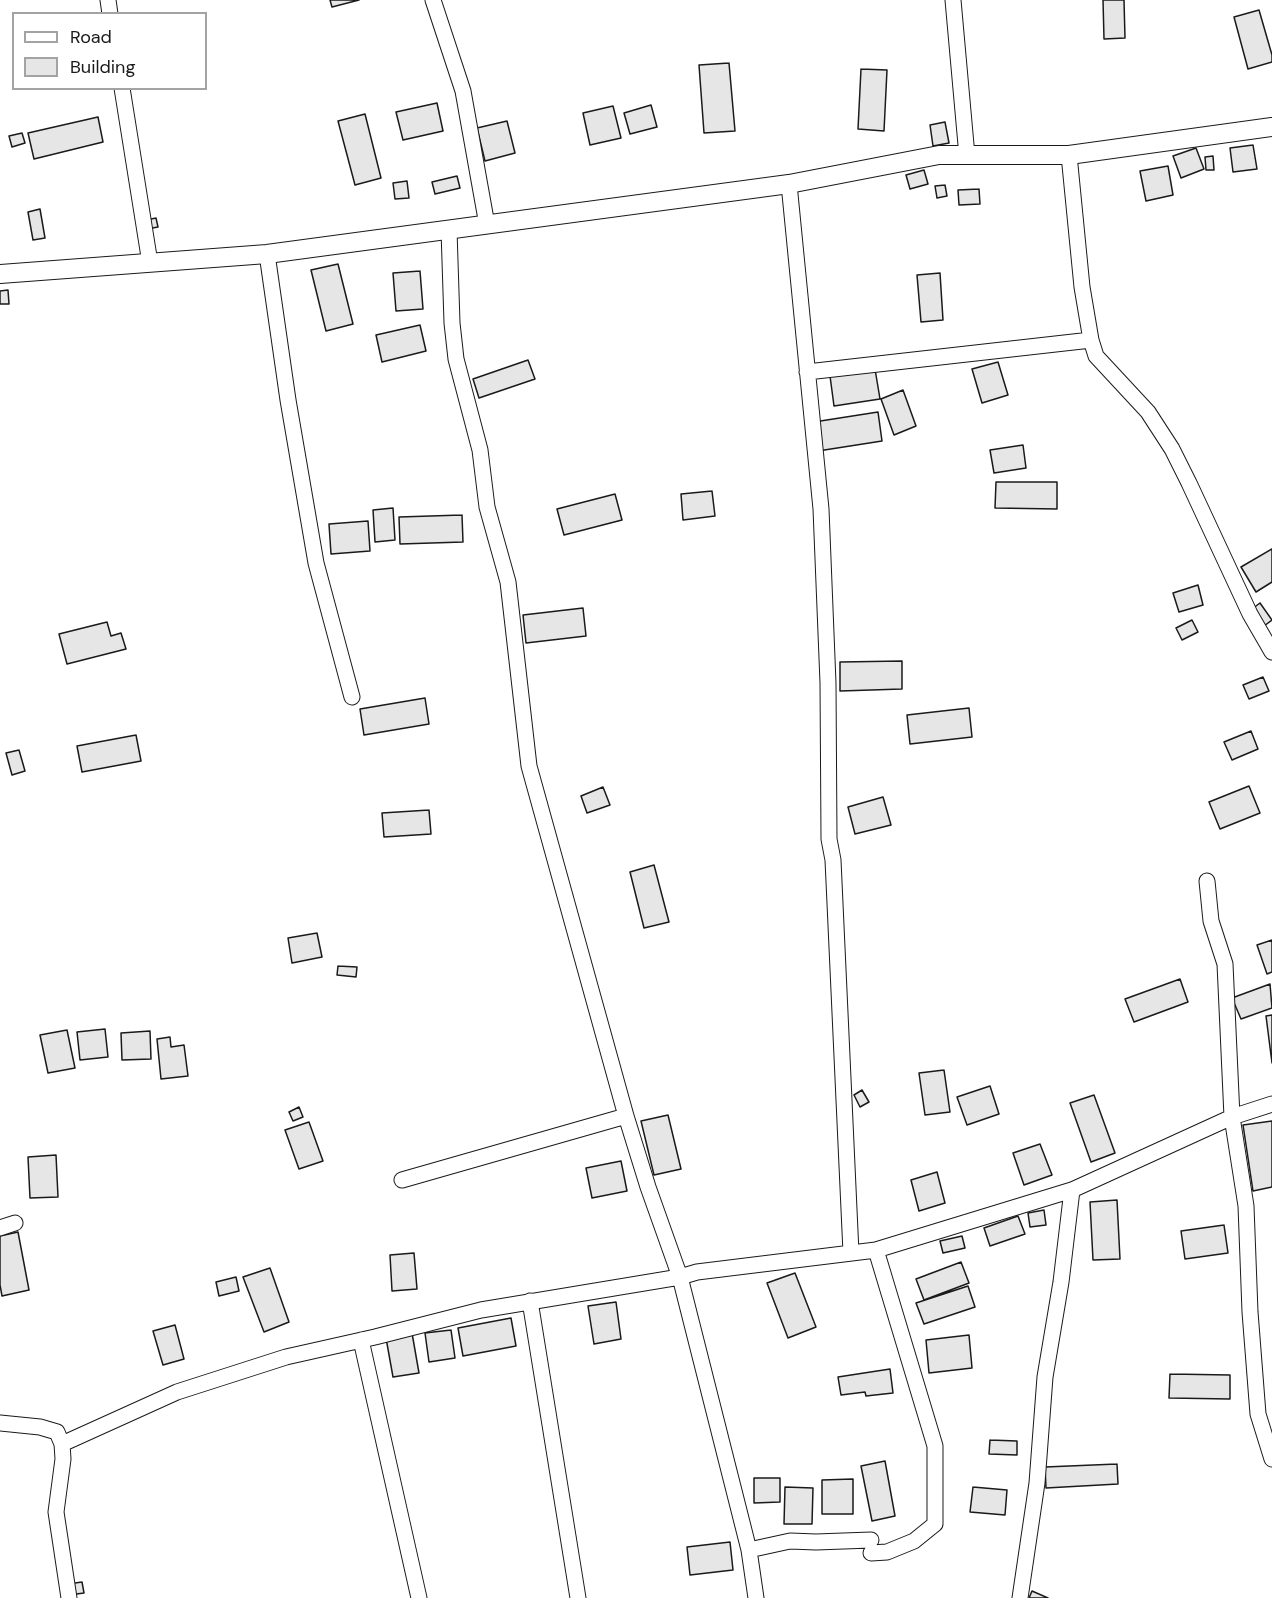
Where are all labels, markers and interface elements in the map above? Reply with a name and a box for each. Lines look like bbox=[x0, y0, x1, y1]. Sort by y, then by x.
legend bbox=[12, 12, 207, 90]
text: Road bbox=[70, 25, 112, 49]
text: Building bbox=[70, 55, 135, 79]

